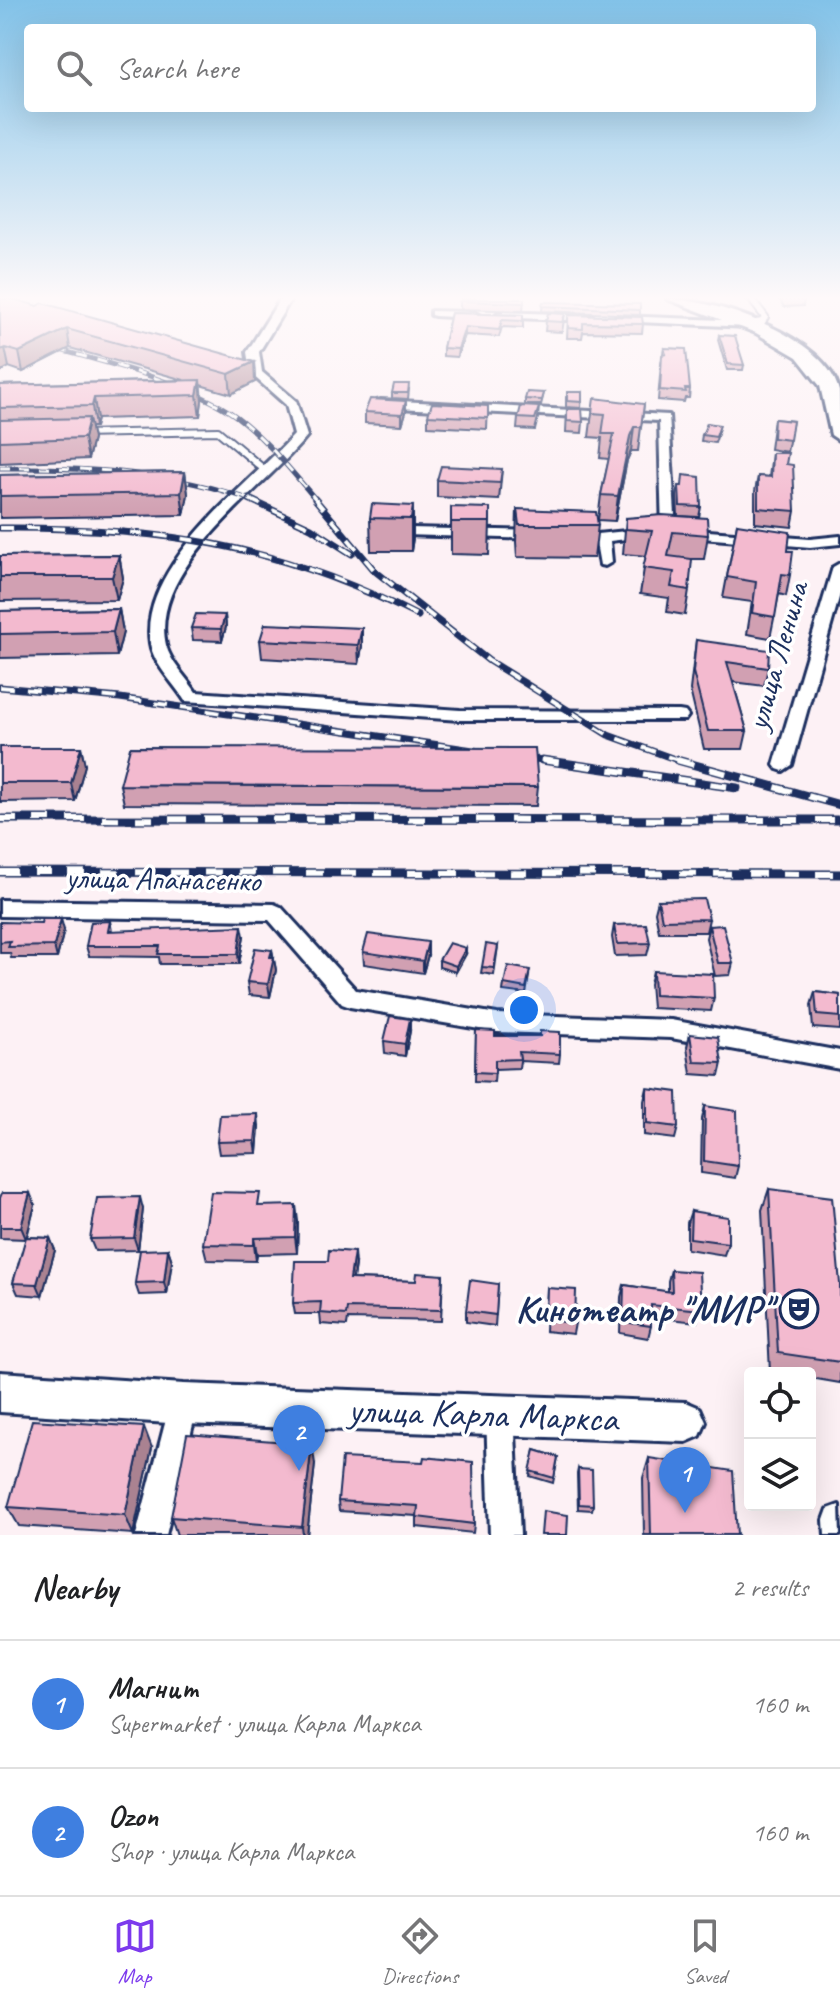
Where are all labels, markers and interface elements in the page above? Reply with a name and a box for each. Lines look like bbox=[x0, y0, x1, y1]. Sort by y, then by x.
search box bbox=[24, 24, 816, 112]
icon: search bbox=[52, 46, 96, 90]
text: Search here bbox=[116, 49, 238, 87]
street label: улица Ленина bbox=[736, 574, 818, 737]
street label: улица Апанасенко bbox=[63, 857, 263, 901]
your location bbox=[504, 990, 544, 1030]
place label: Кинотеатр "МИР" bbox=[515, 1286, 779, 1333]
theatre icon: Кинотеатр "МИР" bbox=[778, 1288, 820, 1330]
map controls bbox=[744, 1367, 816, 1511]
button: locate bbox=[744, 1367, 816, 1439]
street label: улица Карла Маркса bbox=[345, 1386, 621, 1442]
pin: 2 bbox=[273, 1405, 325, 1471]
button: layers bbox=[744, 1439, 816, 1511]
pin: 1 bbox=[659, 1447, 711, 1513]
text: Nearby bbox=[32, 1566, 118, 1609]
text: 2 results bbox=[732, 1571, 808, 1604]
text: Магнит bbox=[108, 1669, 199, 1707]
text: 1 bbox=[52, 1688, 64, 1721]
text: 160 m bbox=[752, 1688, 808, 1721]
text: Supermarket · улица Карла Маркса bbox=[108, 1707, 421, 1740]
text: Ozon bbox=[108, 1797, 158, 1835]
text: 2 bbox=[52, 1816, 64, 1849]
text: 160 m bbox=[752, 1816, 808, 1849]
text: Shop · улица Карла Маркса bbox=[108, 1835, 354, 1868]
tab: Map bbox=[113, 1914, 157, 1990]
tab: Directions bbox=[382, 1914, 458, 1990]
tab: Saved bbox=[683, 1914, 727, 1990]

